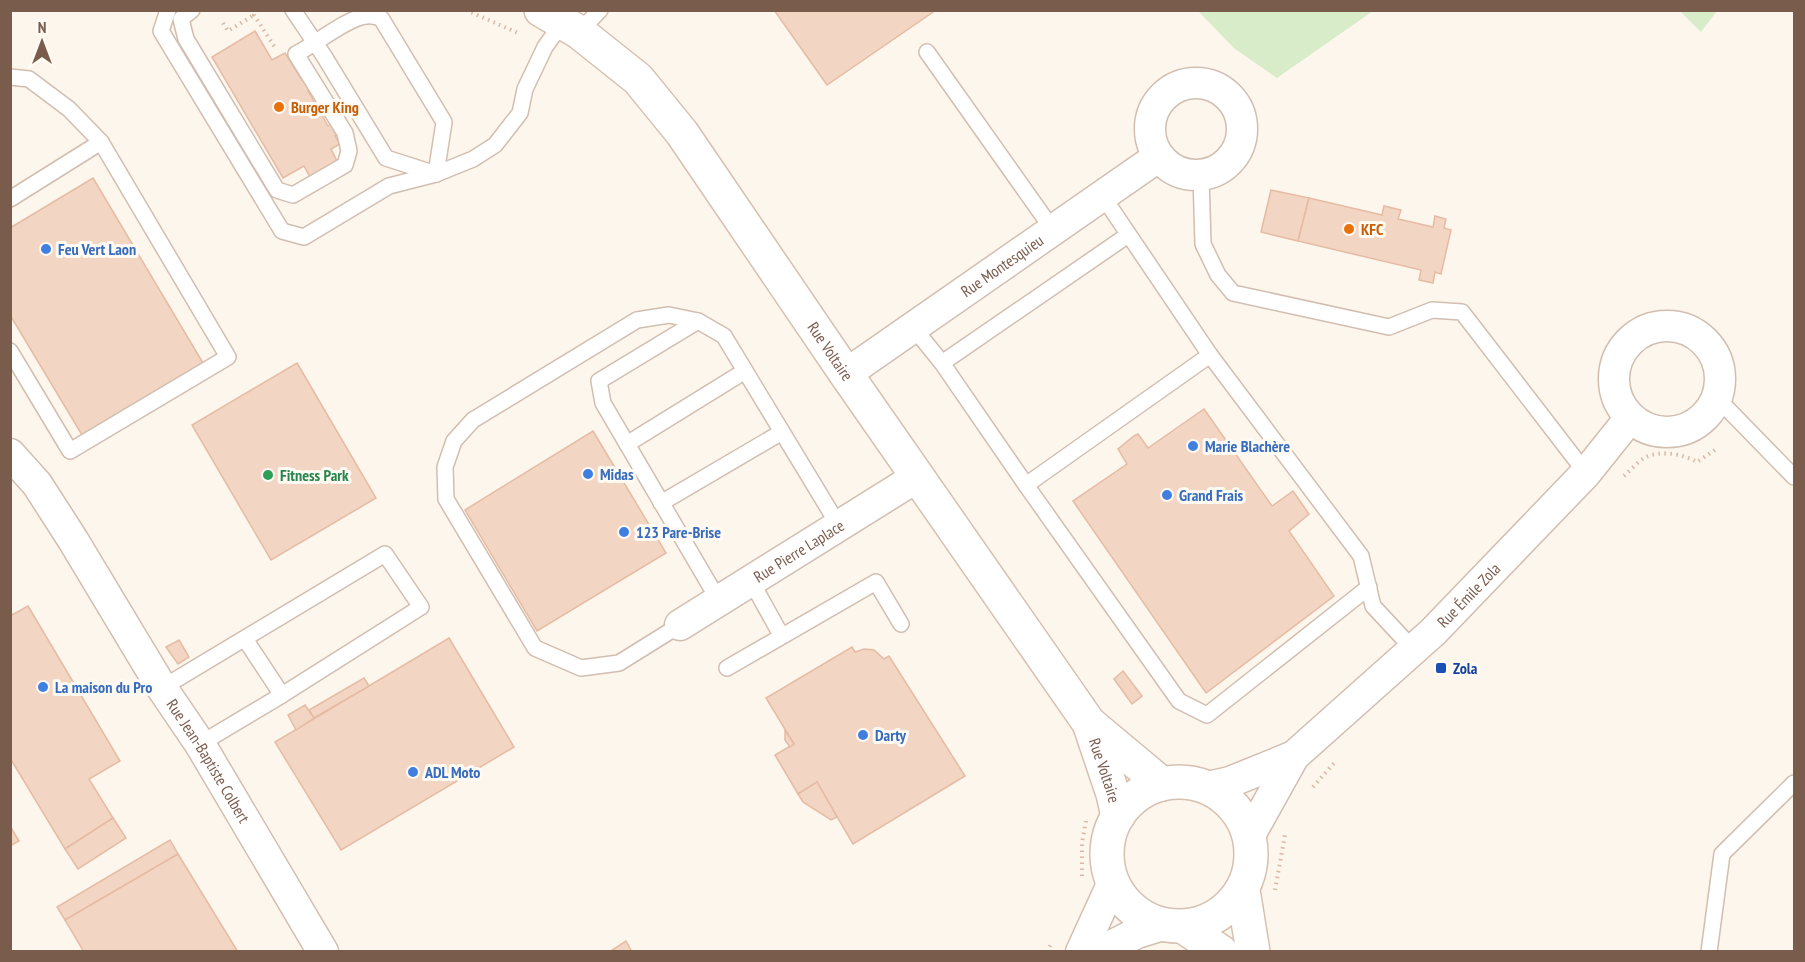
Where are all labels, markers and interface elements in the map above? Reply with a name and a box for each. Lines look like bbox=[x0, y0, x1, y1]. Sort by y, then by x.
north arrow bbox=[12, 12, 72, 72]
text: N bbox=[38, 17, 46, 37]
place label: Burger King bbox=[291, 97, 359, 117]
marker: Burger King bbox=[272, 100, 286, 114]
place label: KFC bbox=[1361, 219, 1384, 239]
marker: KFC bbox=[1342, 222, 1356, 236]
street label: Rue Montesquieu bbox=[957, 230, 1047, 301]
place label: Feu Vert Laon bbox=[58, 239, 136, 259]
marker: Feu Vert Laon bbox=[39, 242, 53, 256]
street label: Rue Voltaire bbox=[803, 318, 858, 385]
place label: Marie Blachère bbox=[1205, 436, 1290, 456]
marker: Marie Blachère bbox=[1186, 439, 1200, 453]
place label: Midas bbox=[600, 464, 634, 484]
place label: Fitness Park bbox=[280, 465, 349, 485]
marker: Midas bbox=[581, 467, 595, 481]
marker: Fitness Park bbox=[261, 468, 275, 482]
place label: Grand Frais bbox=[1179, 485, 1244, 505]
marker: Grand Frais bbox=[1160, 488, 1174, 502]
street label: Rue Pierre Laplace bbox=[750, 515, 848, 587]
place label: 123 Pare-Brise bbox=[636, 522, 721, 542]
marker: 123 Pare-Brise bbox=[617, 525, 631, 539]
street label: Rue Émile Zola bbox=[1433, 558, 1504, 632]
place label: Zola bbox=[1453, 658, 1478, 678]
marker: Zola bbox=[1434, 661, 1448, 675]
place label: La maison du Pro bbox=[55, 677, 152, 697]
marker: La maison du Pro bbox=[36, 680, 50, 694]
street label: Rue Jean-Baptiste Colbert bbox=[162, 695, 255, 827]
place label: Darty bbox=[875, 725, 907, 745]
marker: Darty bbox=[856, 728, 870, 742]
street label: Rue Voltaire bbox=[1085, 736, 1125, 804]
place label: ADL Moto bbox=[424, 762, 480, 782]
marker: ADL Moto bbox=[406, 765, 420, 779]

